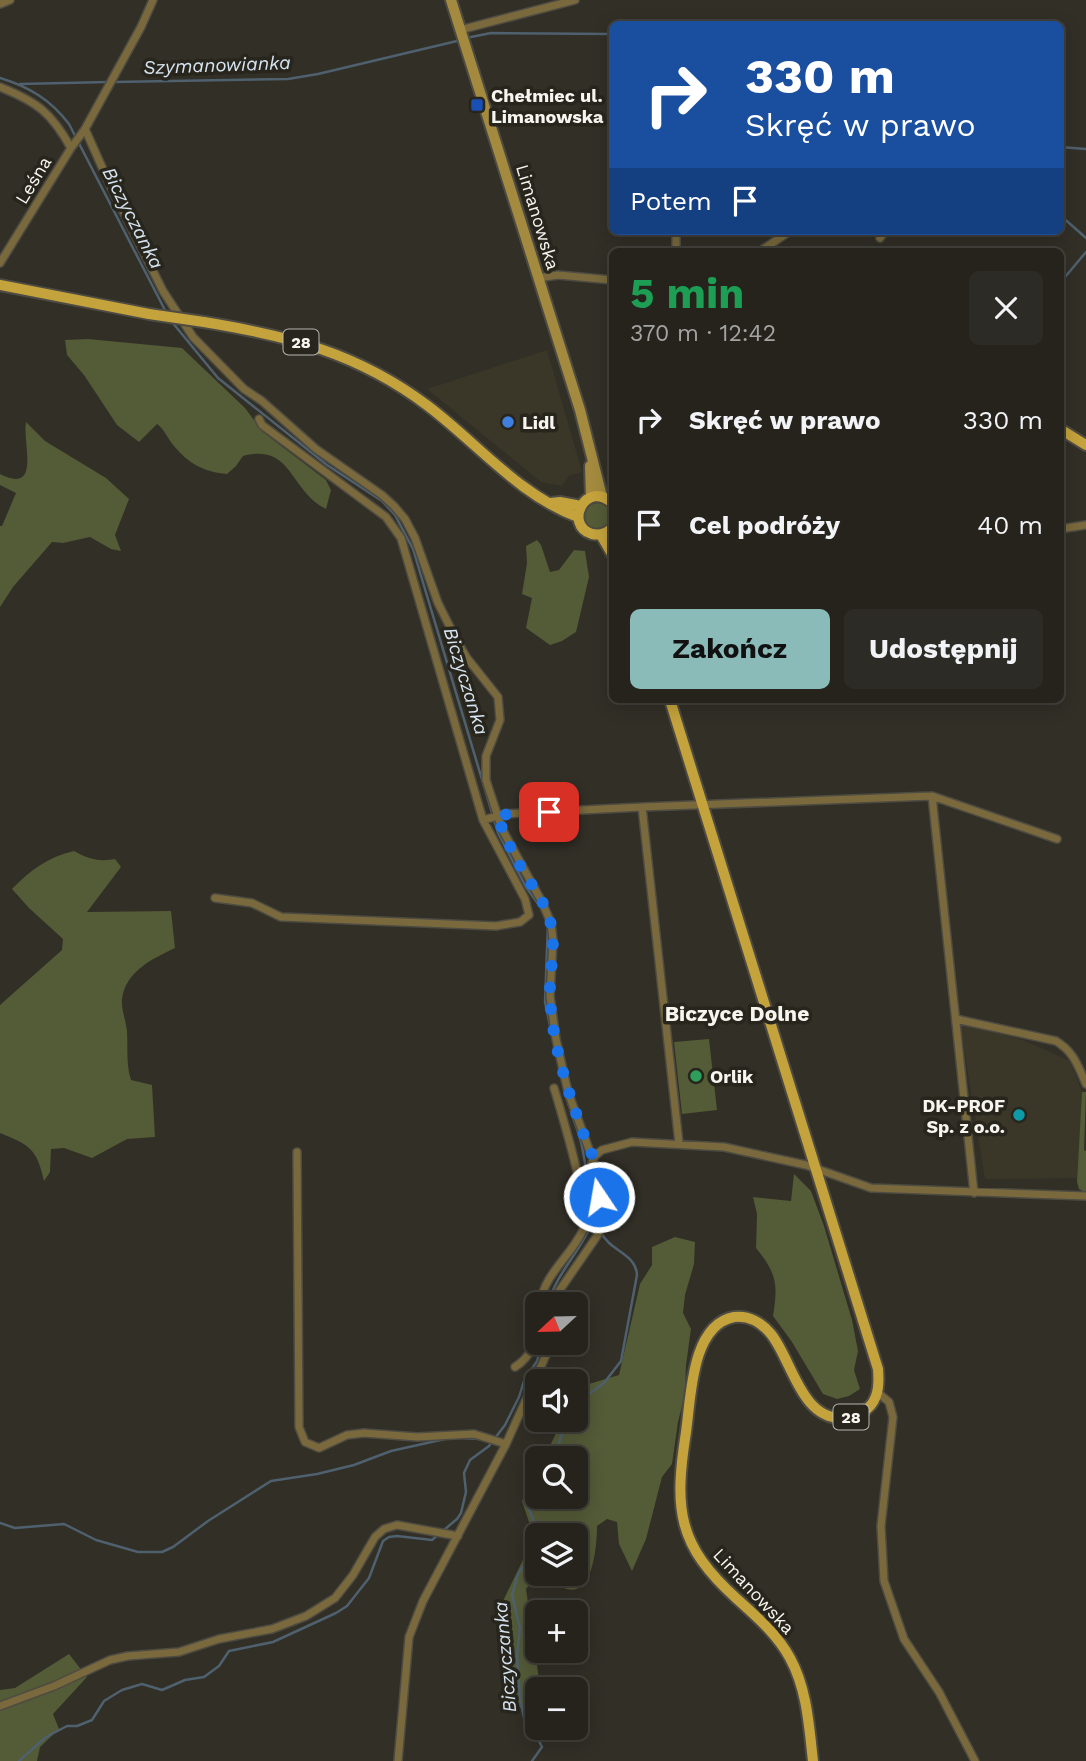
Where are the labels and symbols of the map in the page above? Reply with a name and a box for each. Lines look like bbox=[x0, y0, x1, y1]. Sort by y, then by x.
water label: Szymanowianka bbox=[143, 51, 291, 79]
place label: Chełmiec ul. Limanowska bbox=[491, 85, 604, 127]
marker: Chełmiec ul. Limanowska bbox=[469, 97, 485, 113]
street label: Leśna bbox=[11, 152, 55, 208]
street label: Limanowska bbox=[512, 162, 564, 272]
water label: Biczyczanka bbox=[97, 163, 169, 273]
road number: 28 bbox=[284, 330, 318, 354]
place label: Lidl bbox=[522, 412, 555, 433]
marker: Lidl bbox=[500, 414, 516, 430]
water label: Biczyczanka bbox=[439, 624, 493, 738]
pin bbox=[519, 782, 579, 842]
district label: Biczyce Dolne bbox=[665, 1001, 809, 1026]
place label: Orlik bbox=[710, 1066, 754, 1087]
marker: Orlik bbox=[688, 1068, 704, 1084]
place label: DK-PROF Sp. z o.o. bbox=[922, 1095, 1005, 1137]
marker: DK-PROF Sp. z o.o. bbox=[1011, 1107, 1027, 1123]
position arrow bbox=[562, 1160, 636, 1234]
north arrow bbox=[525, 1292, 588, 1354]
road number: 28 bbox=[834, 1404, 868, 1429]
street label: Limanowska bbox=[709, 1544, 799, 1638]
water label: Biczyczanka bbox=[489, 1600, 521, 1713]

